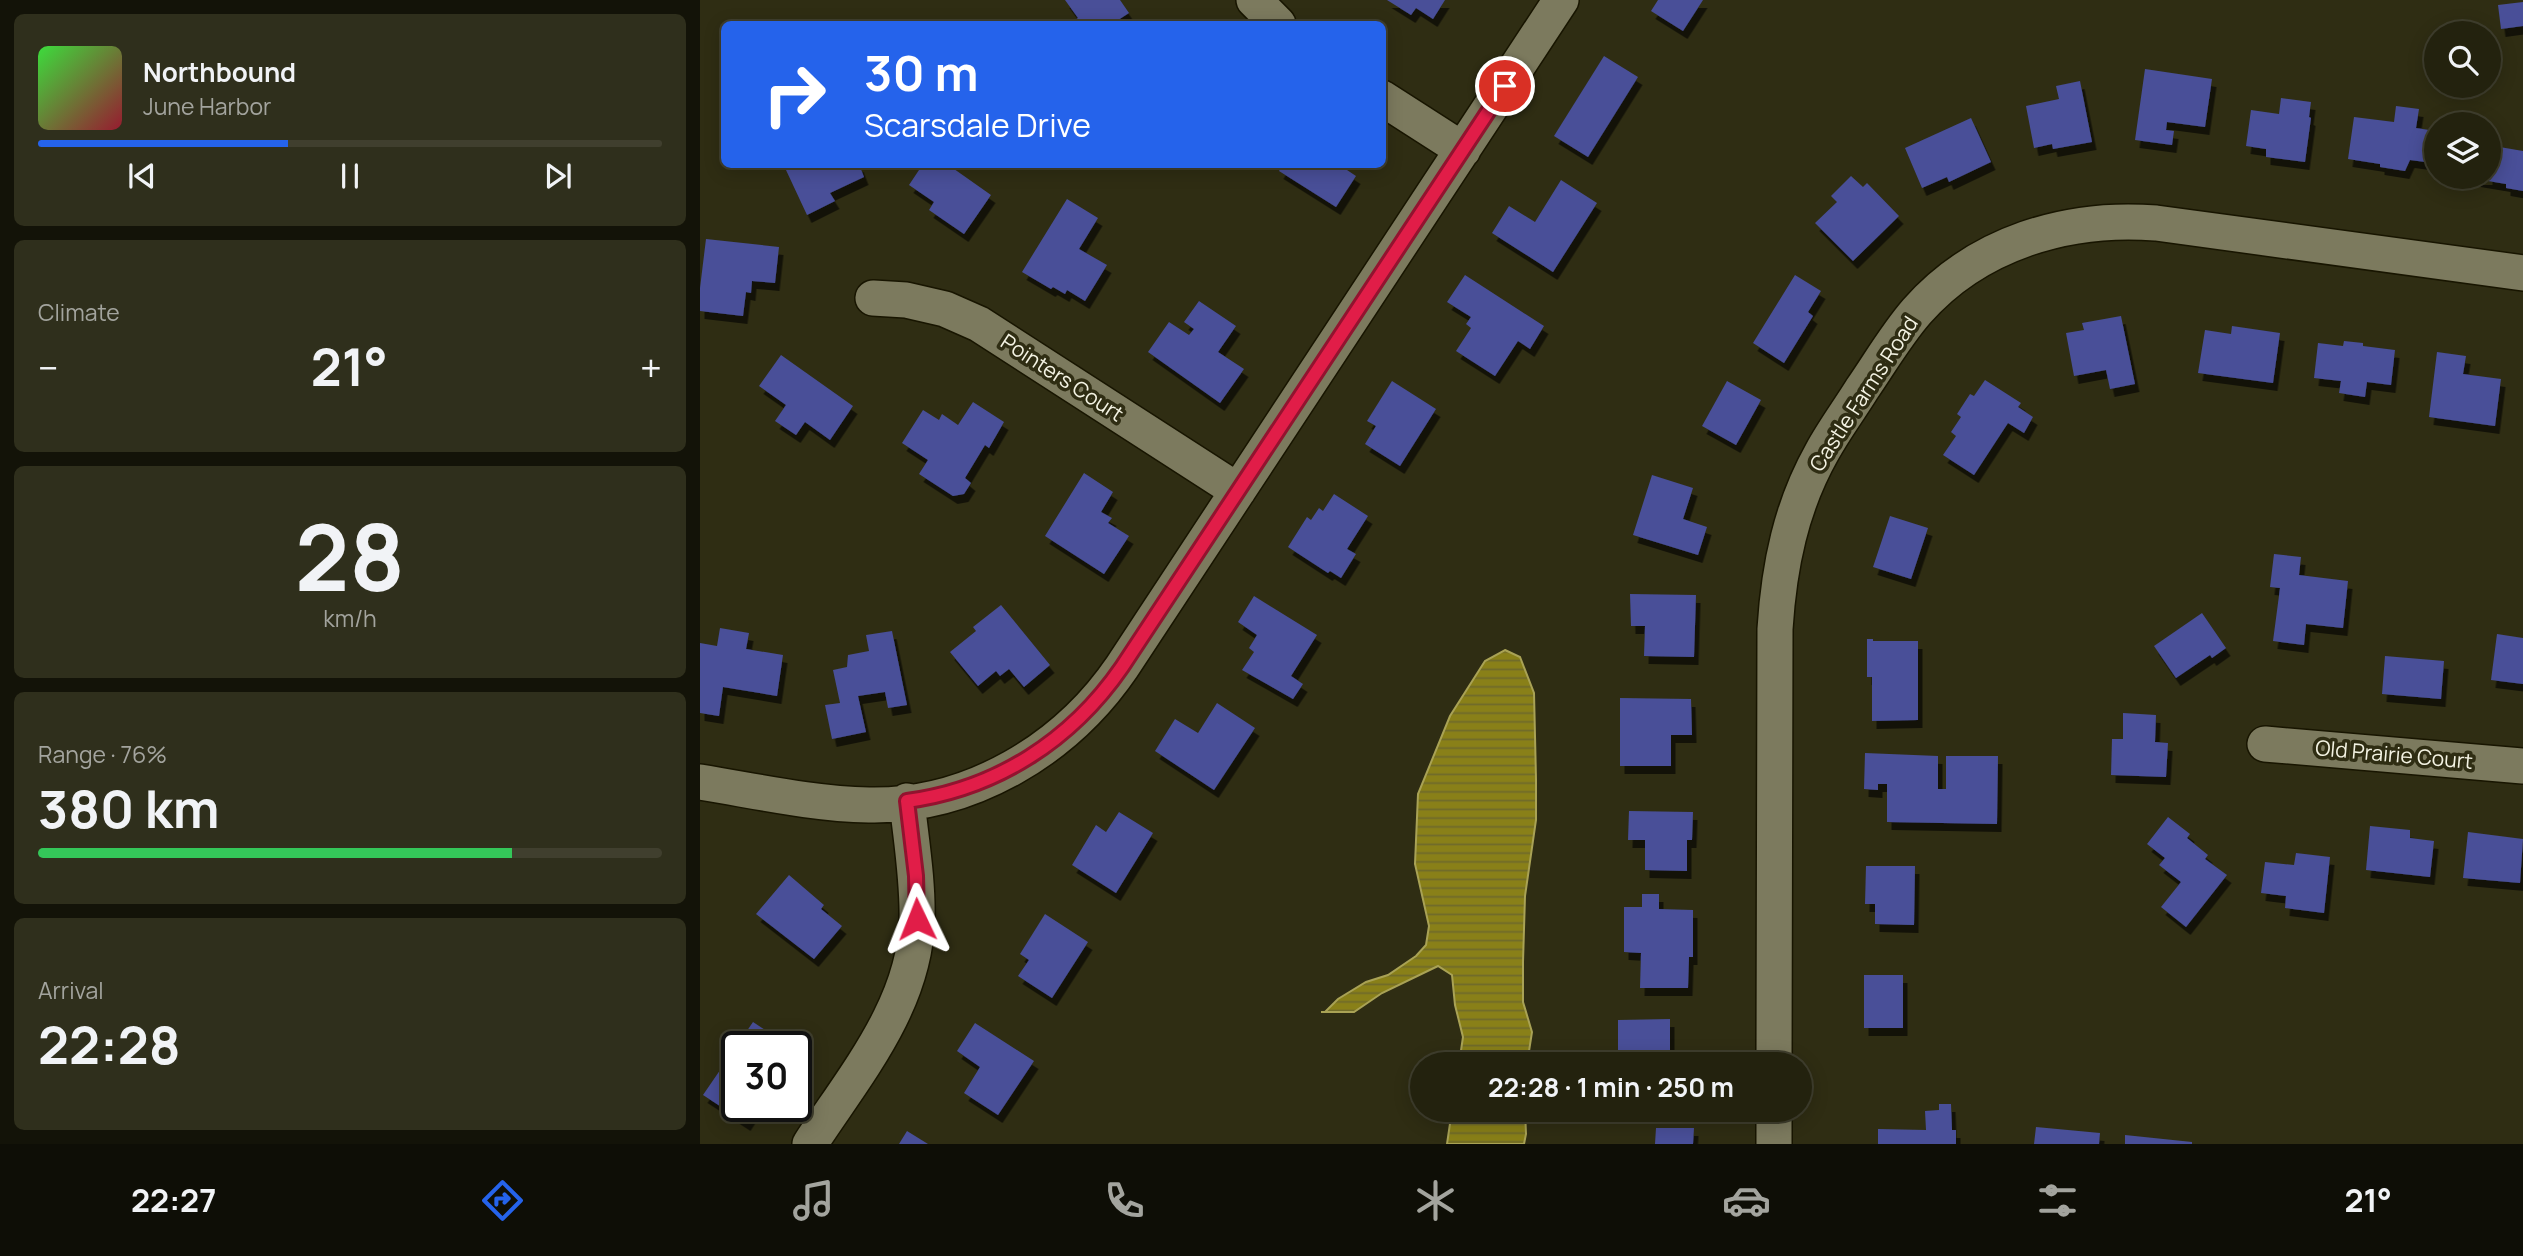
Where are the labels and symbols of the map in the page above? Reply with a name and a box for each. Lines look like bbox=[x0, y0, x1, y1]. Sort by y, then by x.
pin bbox=[1475, 56, 1535, 116]
street label: Castle Farms Road bbox=[1802, 310, 1924, 476]
street label: Pointers Court bbox=[996, 327, 1129, 427]
street label: Old Prairie Court bbox=[2314, 733, 2474, 775]
position arrow bbox=[880, 882, 954, 956]
speed limit sign: 30 bbox=[721, 1031, 812, 1122]

